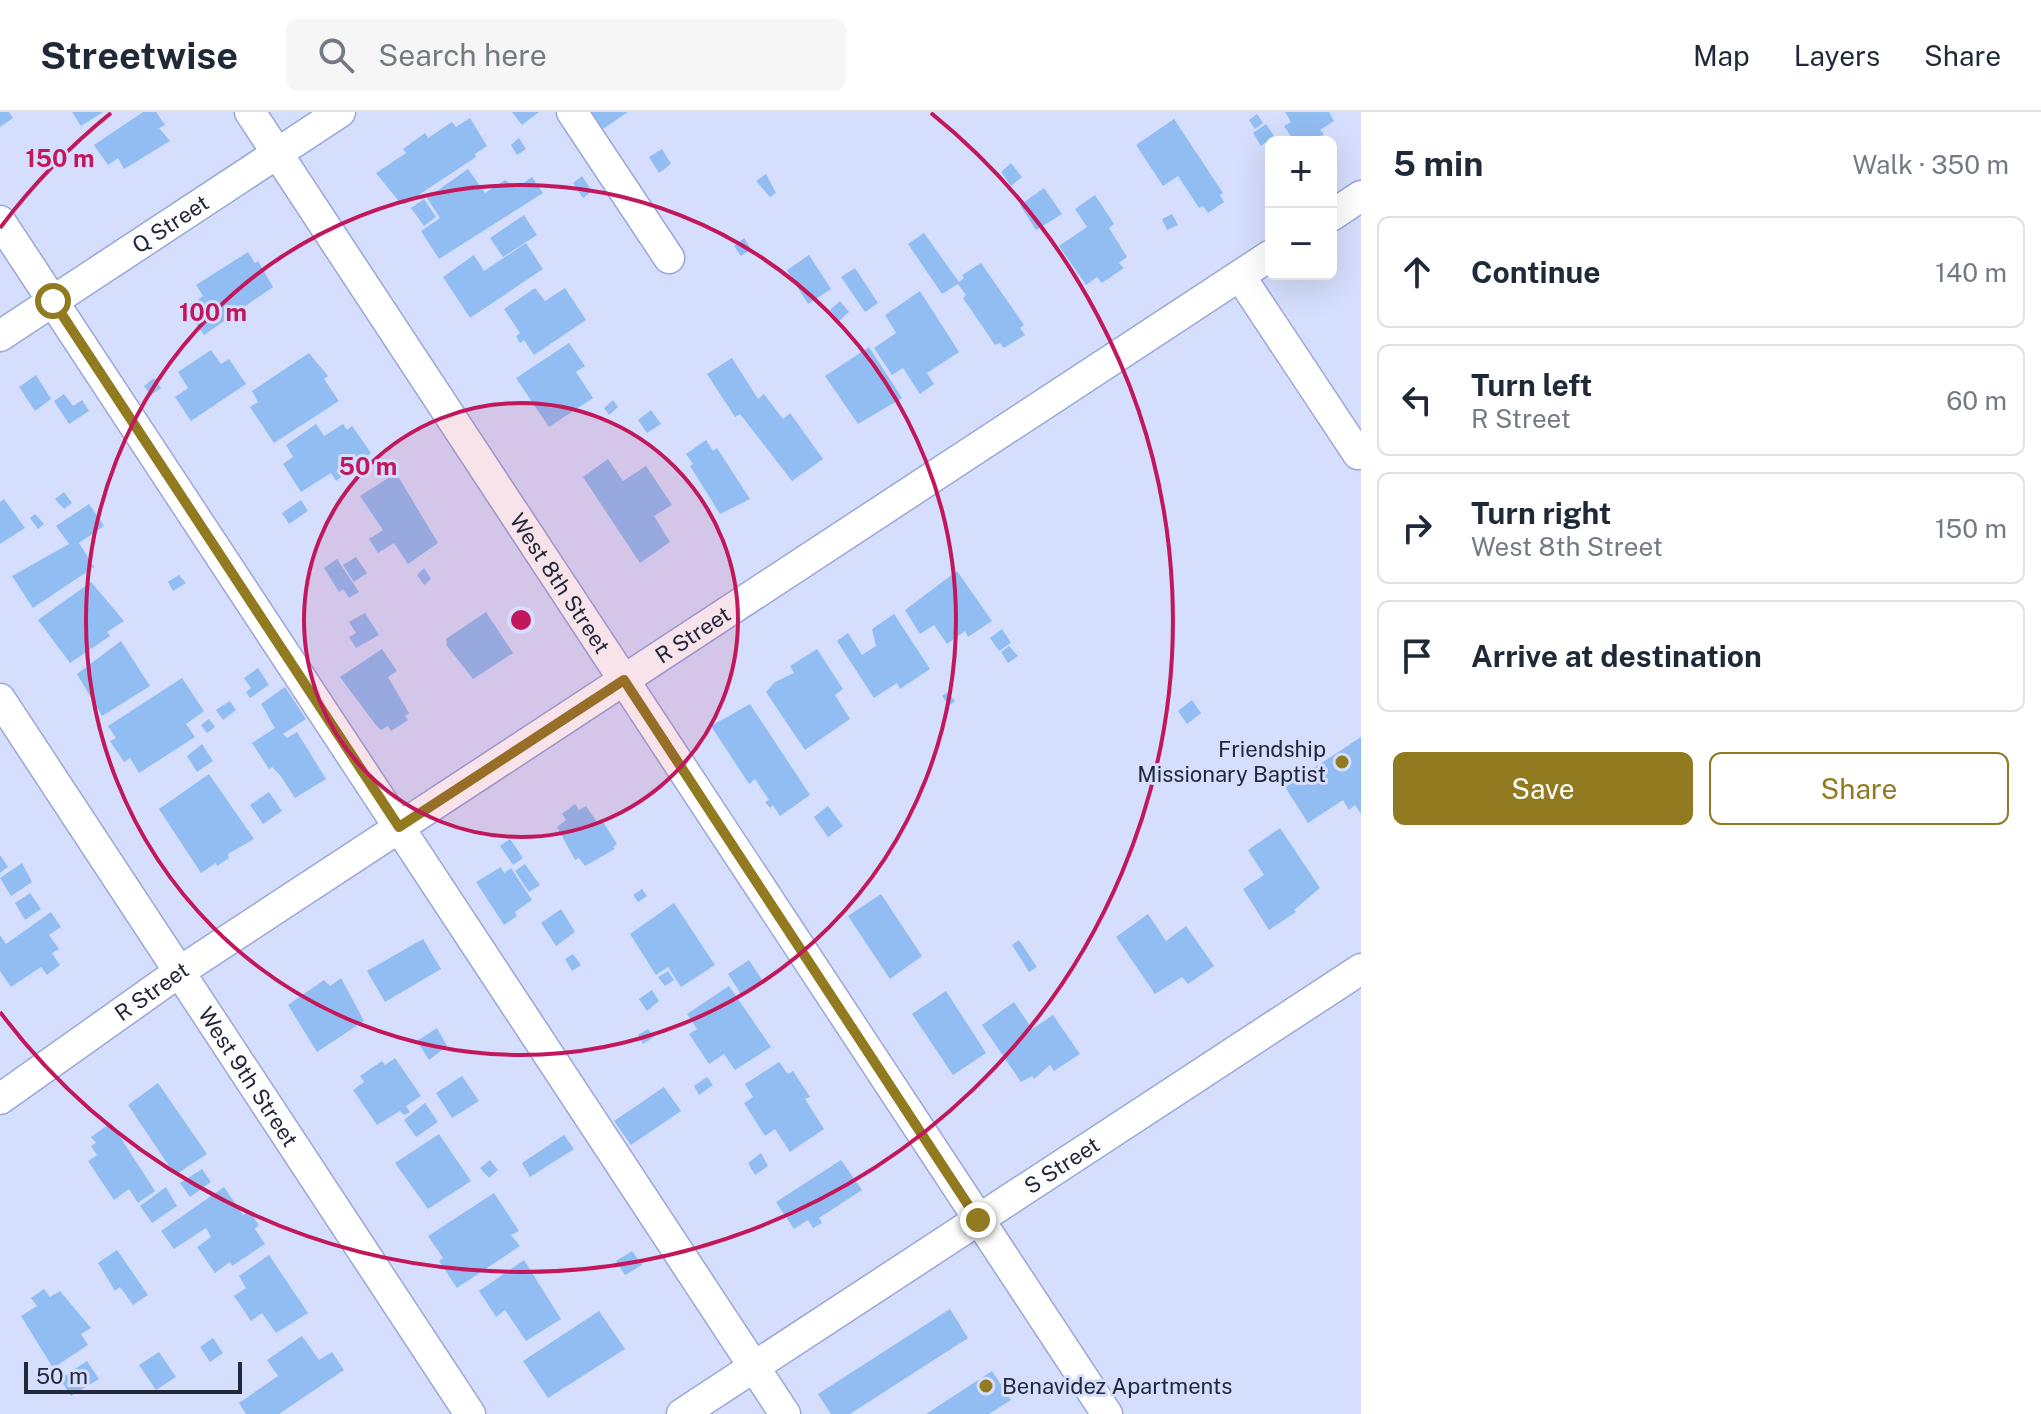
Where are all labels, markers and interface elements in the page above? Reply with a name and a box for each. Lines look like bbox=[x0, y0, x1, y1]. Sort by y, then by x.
search box bbox=[286, 19, 846, 91]
text: Streetwise bbox=[40, 33, 238, 78]
icon: search bbox=[314, 33, 358, 77]
text: Search here bbox=[378, 37, 547, 73]
text: Map bbox=[1693, 39, 1750, 72]
text: Layers bbox=[1794, 39, 1880, 72]
text: Share bbox=[1924, 39, 2001, 72]
map controls bbox=[1265, 136, 1337, 280]
button: + bbox=[1265, 136, 1337, 208]
text: 150 m bbox=[26, 144, 94, 172]
text: 5 min bbox=[1393, 144, 1483, 184]
text: Walk · 350 m bbox=[1852, 149, 2009, 180]
street label: Q Street bbox=[127, 189, 213, 258]
button: − bbox=[1265, 208, 1337, 280]
icon: ahead bbox=[1395, 250, 1439, 294]
text: Continue bbox=[1471, 254, 1601, 290]
text: 140 m bbox=[1935, 257, 2007, 288]
route start bbox=[35, 283, 71, 319]
text: 100 m bbox=[179, 298, 247, 326]
text: Turn left bbox=[1471, 367, 1592, 403]
icon: left bbox=[1395, 378, 1439, 422]
text: 60 m bbox=[1946, 385, 2007, 416]
text: R Street bbox=[1471, 403, 1571, 434]
text: 50 m bbox=[339, 452, 397, 480]
text: Turn right bbox=[1471, 495, 1611, 531]
icon: right bbox=[1395, 506, 1439, 550]
street label: West 8th Street bbox=[505, 508, 616, 658]
text: 150 m bbox=[1935, 513, 2007, 544]
text: West 8th Street bbox=[1471, 531, 1663, 562]
street label: R Street bbox=[650, 601, 735, 669]
centre of rings bbox=[507, 606, 535, 634]
icon: arrive bbox=[1395, 634, 1439, 678]
text: Arrive at destination bbox=[1471, 638, 1762, 674]
place label: Friendship Missionary Baptist bbox=[1137, 736, 1326, 787]
button: Save bbox=[1393, 752, 1693, 825]
button: Share bbox=[1709, 752, 2009, 825]
marker: Friendship Missionary Baptist bbox=[1333, 753, 1351, 771]
street label: R Street bbox=[110, 956, 193, 1026]
street label: West 9th Street bbox=[193, 1002, 304, 1151]
street label: S Street bbox=[1019, 1131, 1104, 1199]
route end bbox=[960, 1202, 996, 1238]
scale bar bbox=[24, 1358, 242, 1394]
text: 50 m bbox=[36, 1363, 88, 1389]
place label: Benavidez Apartments bbox=[1002, 1373, 1232, 1399]
marker: Benavidez Apartments bbox=[977, 1377, 995, 1395]

